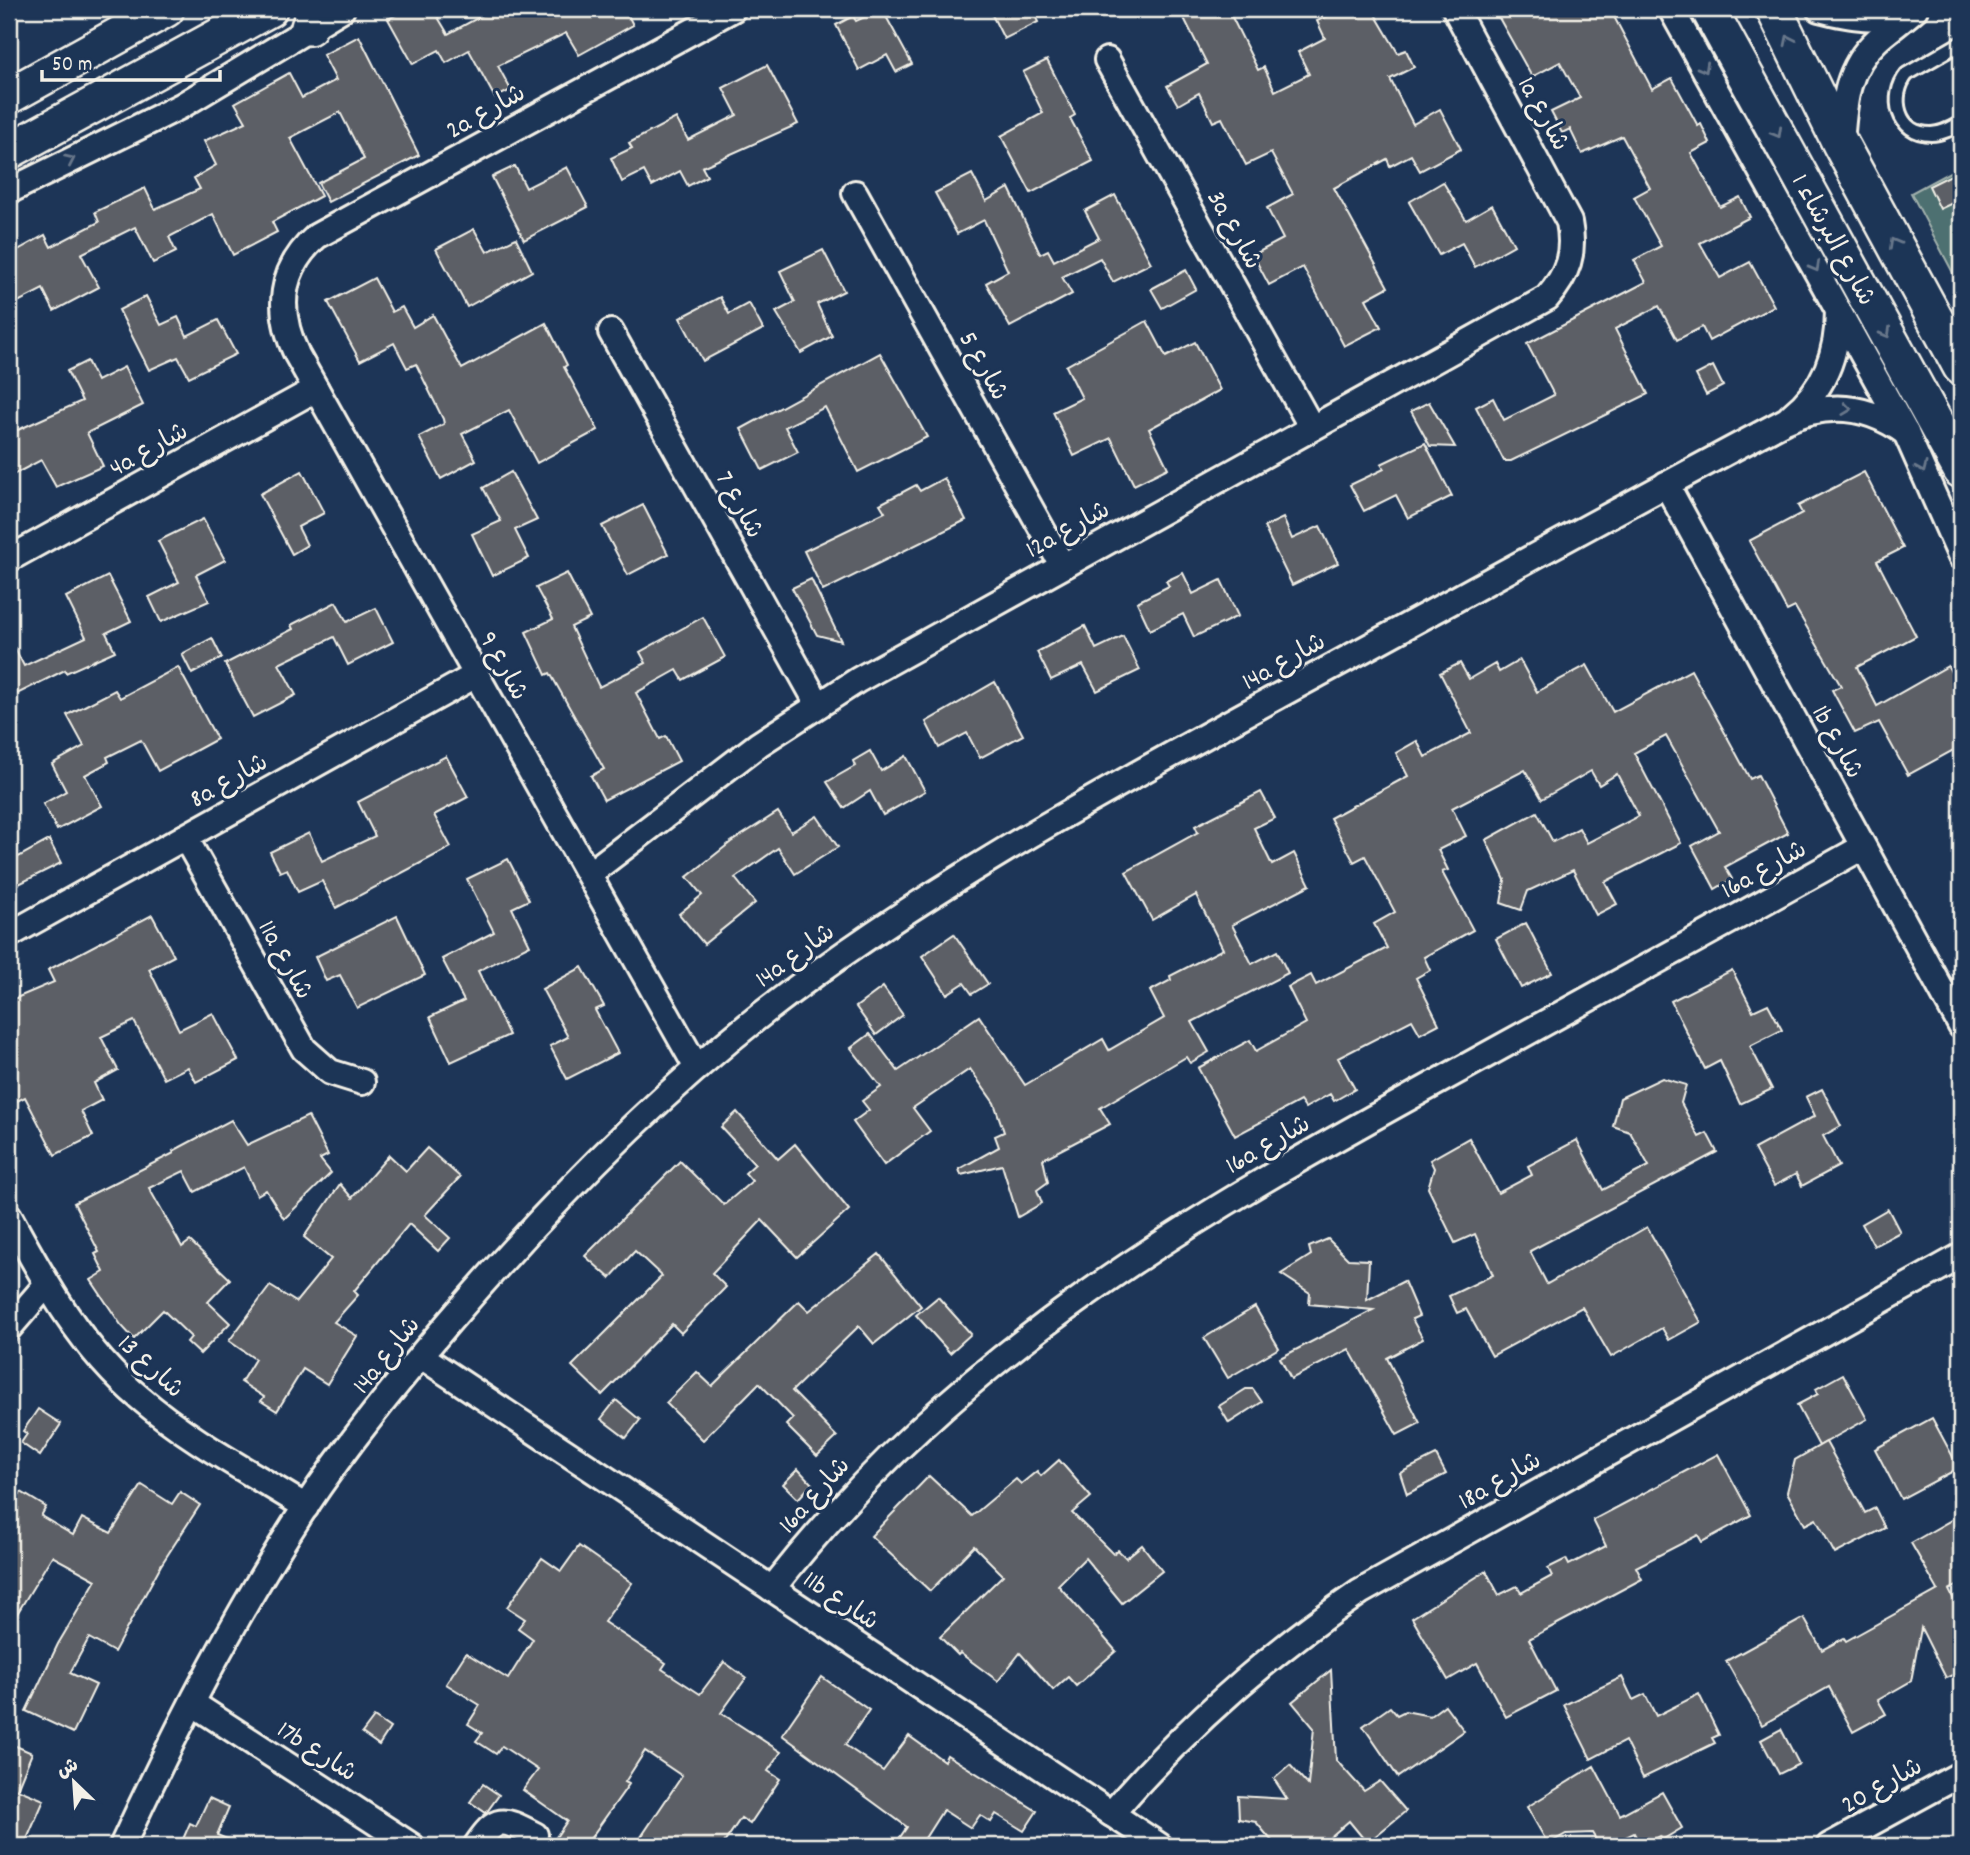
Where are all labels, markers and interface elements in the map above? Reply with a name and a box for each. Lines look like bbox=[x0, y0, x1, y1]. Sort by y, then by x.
one-way arrow bbox=[1784, 35, 1798, 47]
scale bar bbox=[42, 38, 220, 82]
text: 50 m bbox=[52, 51, 92, 81]
one-way arrow bbox=[1696, 61, 1709, 74]
street label: 1a شارع bbox=[1506, 71, 1578, 159]
street label: 2a شارع bbox=[440, 76, 533, 150]
one-way arrow bbox=[1769, 126, 1782, 138]
one-way arrow bbox=[63, 154, 75, 168]
street label: شارع البرشاء 1 bbox=[1780, 168, 1884, 314]
street label: 3a شارع bbox=[1196, 184, 1270, 277]
one-way arrow bbox=[1888, 237, 1902, 250]
one-way arrow bbox=[1807, 260, 1820, 273]
street label: شارع 5 bbox=[948, 325, 1016, 408]
one-way arrow bbox=[1878, 325, 1892, 338]
one-way arrow bbox=[1841, 401, 1853, 416]
street label: 4a شارع bbox=[103, 414, 196, 488]
one-way arrow bbox=[1914, 460, 1928, 473]
street label: شارع 7 bbox=[704, 465, 772, 546]
street label: 12a شارع bbox=[1020, 493, 1118, 569]
street label: شارع 9 bbox=[468, 625, 536, 708]
street label: 14a شارع bbox=[1236, 625, 1333, 701]
street label: 1b شارع bbox=[1801, 699, 1871, 786]
street label: 8a شارع bbox=[184, 745, 276, 819]
street label: 16a شارع bbox=[1715, 832, 1814, 910]
street label: 11a شارع bbox=[247, 914, 321, 1007]
street label: 14a شارع bbox=[748, 915, 844, 999]
street label: 16a شارع bbox=[1219, 1107, 1318, 1185]
street label: 14a شارع bbox=[345, 1309, 431, 1403]
street label: شارع 13 bbox=[108, 1327, 191, 1408]
street label: 18a شارع bbox=[1452, 1443, 1549, 1521]
street label: 16a شارع bbox=[771, 1449, 860, 1543]
street label: 11b شارع bbox=[795, 1563, 886, 1641]
street label: 17b شارع bbox=[269, 1713, 364, 1793]
north arrow bbox=[38, 1746, 108, 1816]
street label: شارع 20 bbox=[1835, 1750, 1930, 1825]
text: ش bbox=[53, 1753, 84, 1786]

